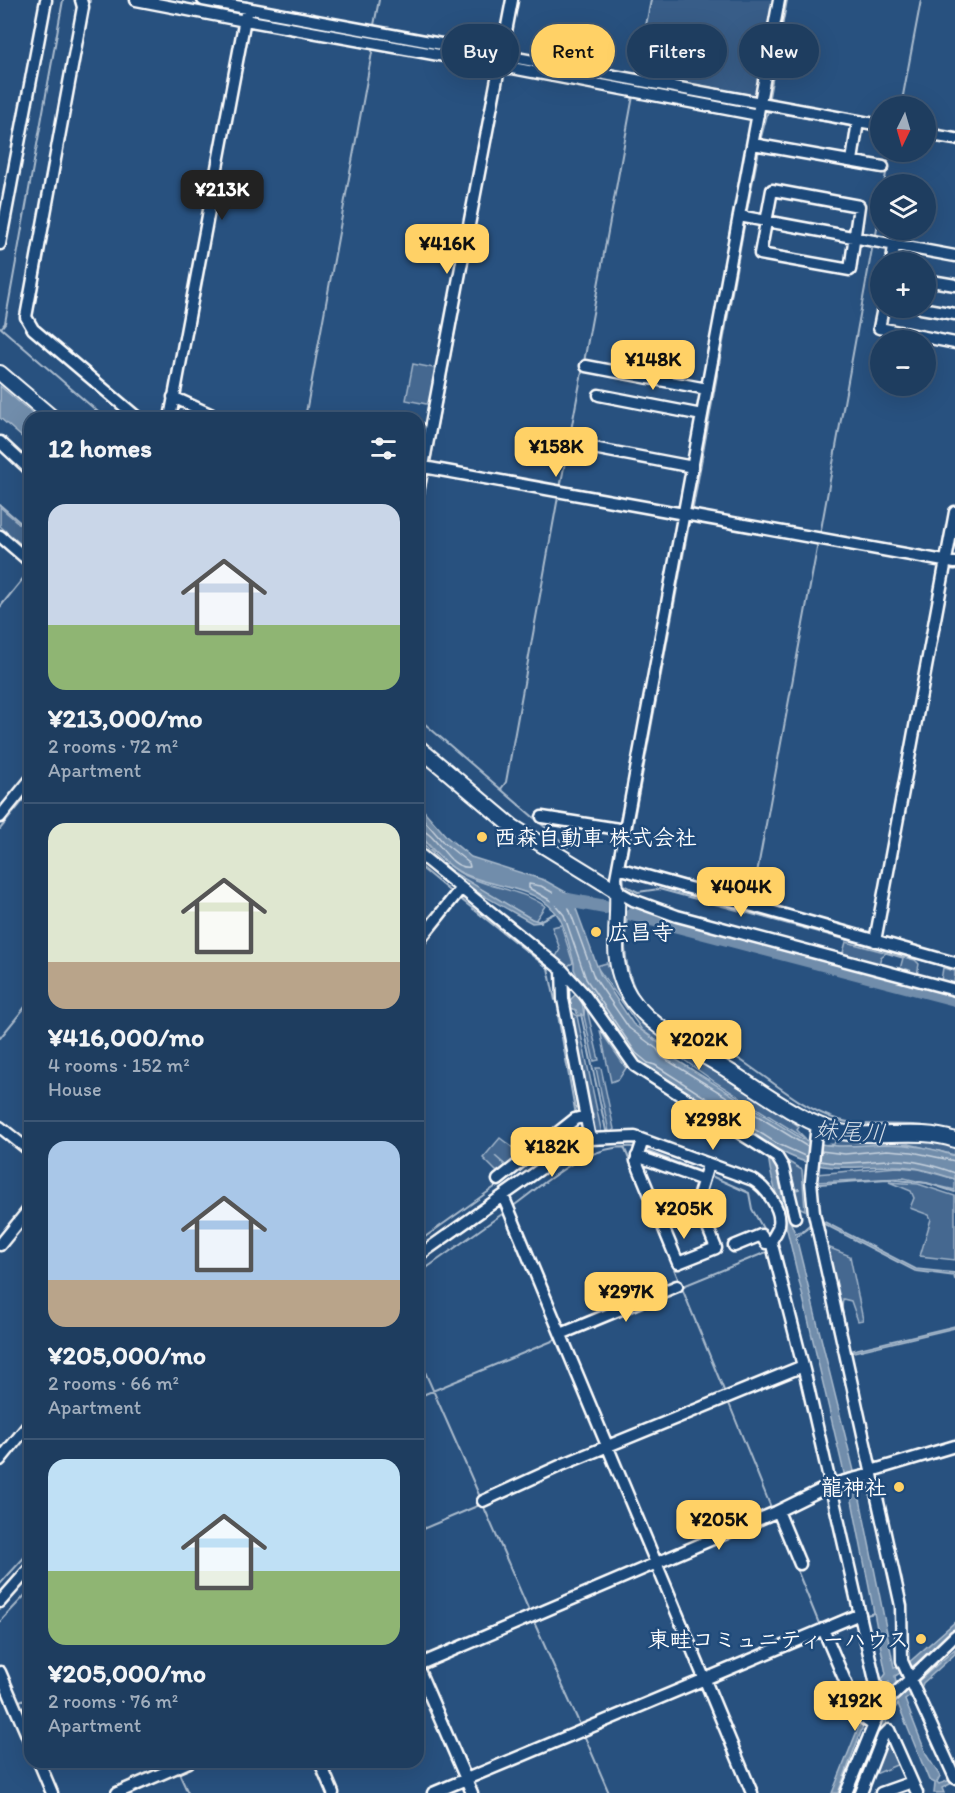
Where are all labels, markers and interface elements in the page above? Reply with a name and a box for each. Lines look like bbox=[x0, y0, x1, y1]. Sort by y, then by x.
chip: Buy bbox=[442, 24, 519, 78]
chip: Rent bbox=[531, 24, 615, 78]
chip: Filters bbox=[627, 24, 727, 78]
chip: New bbox=[739, 24, 819, 78]
north arrow bbox=[870, 96, 936, 162]
map controls bbox=[870, 96, 936, 396]
pin: ¥213K bbox=[180, 170, 264, 221]
button: layers bbox=[870, 174, 936, 240]
text: ¥213K bbox=[195, 177, 249, 201]
pin: ¥416K bbox=[405, 224, 489, 275]
text: ¥416K bbox=[419, 231, 475, 255]
button: + bbox=[870, 252, 936, 318]
button: − bbox=[870, 330, 936, 396]
pin: ¥148K bbox=[611, 340, 695, 391]
text: ¥148K bbox=[625, 347, 681, 371]
pin: ¥158K bbox=[514, 427, 598, 478]
text: 12 homes bbox=[48, 432, 152, 464]
icon: filters bbox=[367, 432, 400, 465]
text: ¥158K bbox=[529, 434, 583, 458]
icon: home bbox=[170, 543, 278, 651]
text: ¥213,000/mo bbox=[48, 702, 203, 734]
text: 2 rooms · 72 m² bbox=[48, 734, 178, 758]
text: Apartment bbox=[48, 758, 141, 782]
place label: 西森自動車 株式会社 bbox=[494, 824, 697, 851]
marker: 西森自動車 株式会社 bbox=[475, 830, 489, 844]
icon: home bbox=[170, 862, 278, 970]
pin: ¥404K bbox=[699, 867, 783, 918]
text: ¥404K bbox=[711, 874, 771, 898]
place label: 広昌寺 bbox=[608, 919, 674, 946]
marker: 広昌寺 bbox=[589, 925, 603, 939]
pin: ¥202K bbox=[657, 1020, 741, 1071]
text: ¥416,000/mo bbox=[48, 1021, 204, 1053]
text: ¥202K bbox=[670, 1027, 728, 1051]
text: 4 rooms · 152 m² bbox=[48, 1053, 190, 1077]
text: House bbox=[48, 1077, 102, 1101]
pin: ¥298K bbox=[671, 1100, 755, 1151]
text: ¥298K bbox=[685, 1107, 741, 1131]
water label: 妹尾川 bbox=[813, 1114, 887, 1148]
pin: ¥182K bbox=[510, 1127, 594, 1178]
text: ¥182K bbox=[525, 1134, 579, 1158]
icon: home bbox=[170, 1180, 278, 1288]
pin: ¥205K bbox=[642, 1189, 726, 1240]
text: ¥205K bbox=[655, 1196, 713, 1220]
pin: ¥297K bbox=[584, 1272, 668, 1323]
text: ¥297K bbox=[599, 1279, 653, 1303]
text: ¥205,000/mo bbox=[48, 1339, 206, 1371]
text: 2 rooms · 66 m² bbox=[48, 1371, 179, 1395]
text: Apartment bbox=[48, 1395, 141, 1419]
place label: 龍神社 bbox=[821, 1474, 887, 1501]
marker: 龍神社 bbox=[892, 1480, 906, 1494]
icon: home bbox=[170, 1498, 278, 1606]
pin: ¥205K bbox=[677, 1500, 761, 1551]
text: ¥205K bbox=[690, 1507, 748, 1531]
place label: 東畦コミュニティーハウス bbox=[648, 1626, 909, 1653]
marker: 東畦コミュニティーハウス bbox=[914, 1632, 928, 1646]
text: ¥205,000/mo bbox=[48, 1657, 206, 1689]
pin: ¥192K bbox=[813, 1681, 897, 1732]
text: ¥192K bbox=[828, 1688, 882, 1712]
text: 2 rooms · 76 m² bbox=[48, 1689, 178, 1713]
text: Apartment bbox=[48, 1713, 141, 1737]

